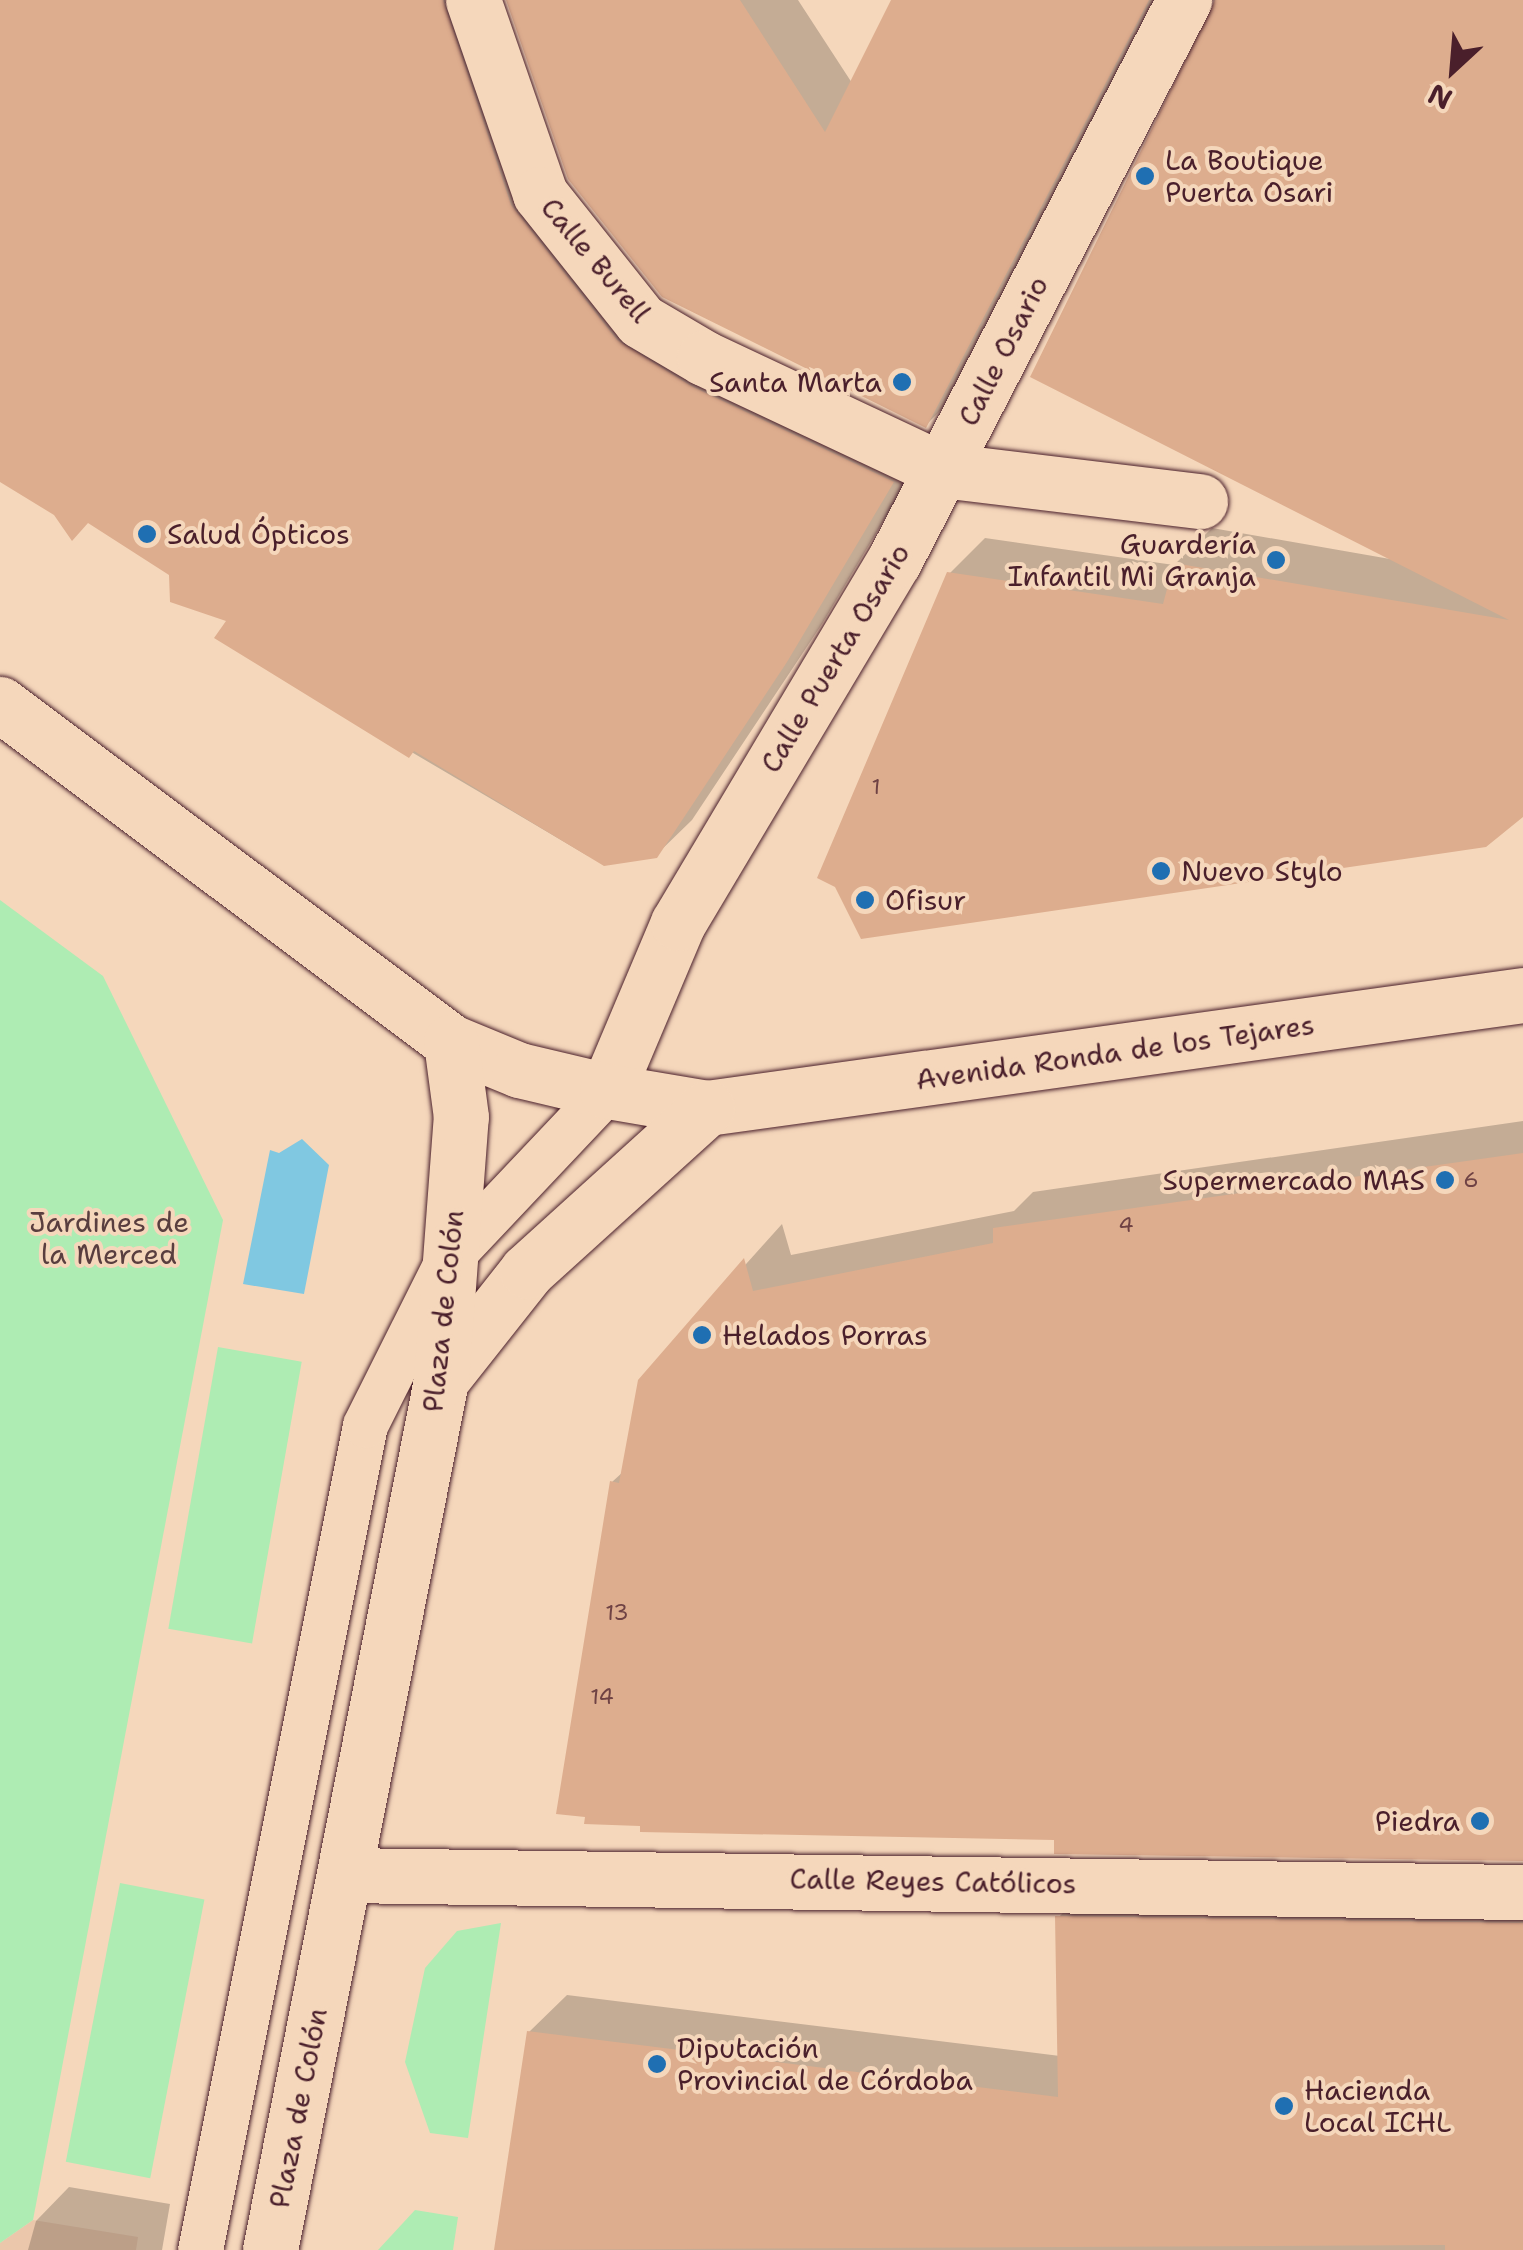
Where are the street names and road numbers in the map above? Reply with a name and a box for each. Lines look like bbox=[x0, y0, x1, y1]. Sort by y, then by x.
street label: Calle Burell bbox=[534, 191, 658, 329]
street label: Calle Osario bbox=[951, 271, 1055, 431]
street label: Calle Puerta Osario bbox=[753, 537, 917, 779]
street label: Avenida Ronda de los Tejares bbox=[914, 1007, 1316, 1097]
street label: Plaza de Colón bbox=[416, 1208, 470, 1414]
street label: Calle Reyes Católicos bbox=[789, 1862, 1077, 1900]
street label: Plaza de Colón bbox=[262, 2005, 334, 2211]

